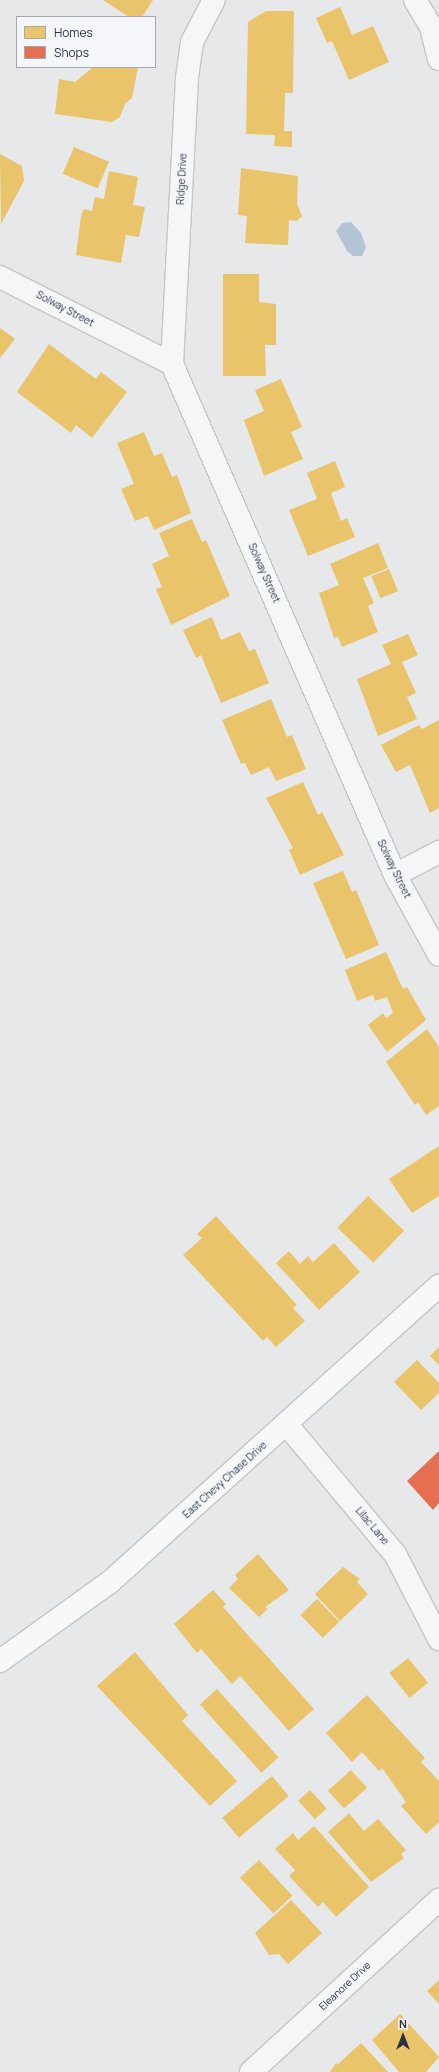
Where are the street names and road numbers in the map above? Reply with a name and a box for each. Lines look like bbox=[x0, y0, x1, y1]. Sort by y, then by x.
street label: Ridge Drive bbox=[175, 153, 189, 205]
street label: Solway Street bbox=[34, 289, 96, 329]
street label: Solway Street bbox=[246, 541, 282, 605]
street label: Solway Street bbox=[375, 838, 413, 900]
street label: East Chevy Chase Drive bbox=[181, 1439, 269, 1521]
street label: Lilac Lane bbox=[353, 1505, 391, 1547]
street label: Eleanore Drive bbox=[317, 1959, 373, 2013]

